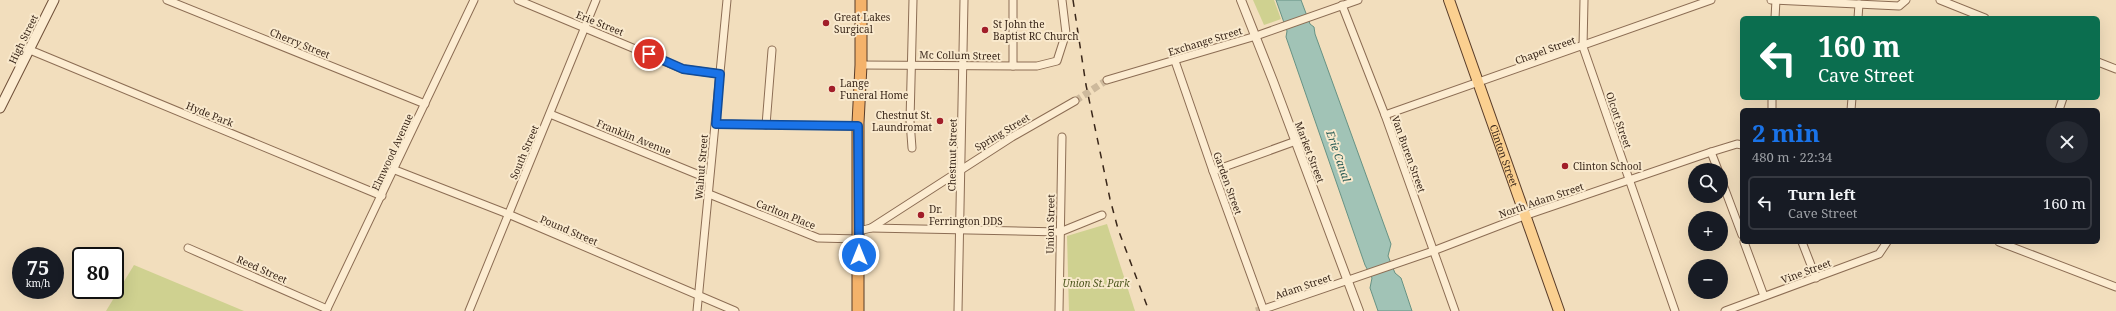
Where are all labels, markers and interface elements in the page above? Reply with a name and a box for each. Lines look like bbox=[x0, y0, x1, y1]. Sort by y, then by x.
street label: Erie Street bbox=[574, 7, 626, 39]
place label: Great Lakes Surgical bbox=[834, 10, 891, 36]
street label: High Street bbox=[5, 12, 41, 66]
place label: St John the Baptist RC Church bbox=[993, 17, 1079, 43]
marker: Great Lakes Surgical bbox=[821, 18, 831, 28]
street label: Exchange Street bbox=[1166, 23, 1244, 59]
street label: Cherry Street bbox=[268, 25, 332, 62]
marker: St John the Baptist RC Church bbox=[980, 25, 990, 35]
text: 160 m bbox=[1818, 27, 1900, 65]
street label: Chapel Street bbox=[1513, 32, 1578, 67]
icon: left bbox=[1752, 32, 1804, 84]
pin bbox=[632, 37, 666, 71]
icon: arrive bbox=[638, 43, 660, 65]
street label: Mc Collum Street bbox=[919, 47, 1001, 63]
text: Cave Street bbox=[1818, 63, 1914, 87]
place label: Lange Funeral Home bbox=[840, 76, 908, 102]
marker: Lange Funeral Home bbox=[827, 84, 837, 94]
street label: Olcott Street bbox=[1603, 90, 1635, 150]
street label: Hyde Park bbox=[184, 98, 236, 130]
place label: Chestnut St. Laundromat bbox=[872, 108, 932, 134]
street label: Spring Street bbox=[972, 110, 1033, 154]
street label: Elmwood Avenue bbox=[368, 111, 416, 193]
street label: Van Buren Street bbox=[1389, 114, 1430, 195]
street label: Franklin Avenue bbox=[595, 116, 673, 158]
marker: Chestnut St. Laundromat bbox=[935, 116, 945, 126]
text: 2 min bbox=[1752, 116, 1820, 149]
street label: Chestnut Street bbox=[944, 118, 960, 191]
street label: Market Street bbox=[1292, 119, 1328, 185]
button: close bbox=[2046, 121, 2088, 163]
street label: South Street bbox=[506, 122, 542, 181]
street label: Clinton Street bbox=[1487, 122, 1522, 189]
water label: Erie Canal bbox=[1323, 127, 1355, 184]
street label: Walnut Street bbox=[691, 133, 711, 200]
text: 480 m · 22:34 bbox=[1752, 148, 1832, 166]
street label: Garden Street bbox=[1210, 150, 1246, 217]
place label: Clinton School bbox=[1573, 159, 1642, 173]
marker: Clinton School bbox=[1560, 161, 1570, 171]
map controls bbox=[1688, 163, 1728, 299]
button: search bbox=[1688, 163, 1728, 203]
street label: North Adam Street bbox=[1497, 179, 1586, 221]
text: Turn left bbox=[1788, 184, 1856, 204]
icon: left bbox=[1754, 192, 1776, 214]
text: 160 m bbox=[2043, 193, 2086, 213]
street label: Union Street bbox=[1042, 194, 1058, 254]
street label: Carlton Place bbox=[754, 196, 818, 232]
place label: Dr. Ferrington DDS bbox=[929, 202, 1003, 228]
text: Cave Street bbox=[1788, 204, 1857, 222]
marker: Dr. Ferrington DDS bbox=[916, 210, 926, 220]
button: + bbox=[1688, 211, 1728, 251]
street label: Pound Street bbox=[538, 212, 600, 249]
position arrow bbox=[838, 234, 880, 276]
speed limit sign: 80 bbox=[72, 247, 124, 299]
street label: Reed Street bbox=[235, 252, 290, 287]
text: 75 bbox=[27, 254, 49, 281]
street label: Vine Street bbox=[1779, 255, 1833, 287]
button: − bbox=[1688, 259, 1728, 299]
street label: Adam Street bbox=[1273, 270, 1333, 302]
text: km/h bbox=[26, 276, 50, 290]
park label: Union St. Park bbox=[1062, 276, 1130, 290]

